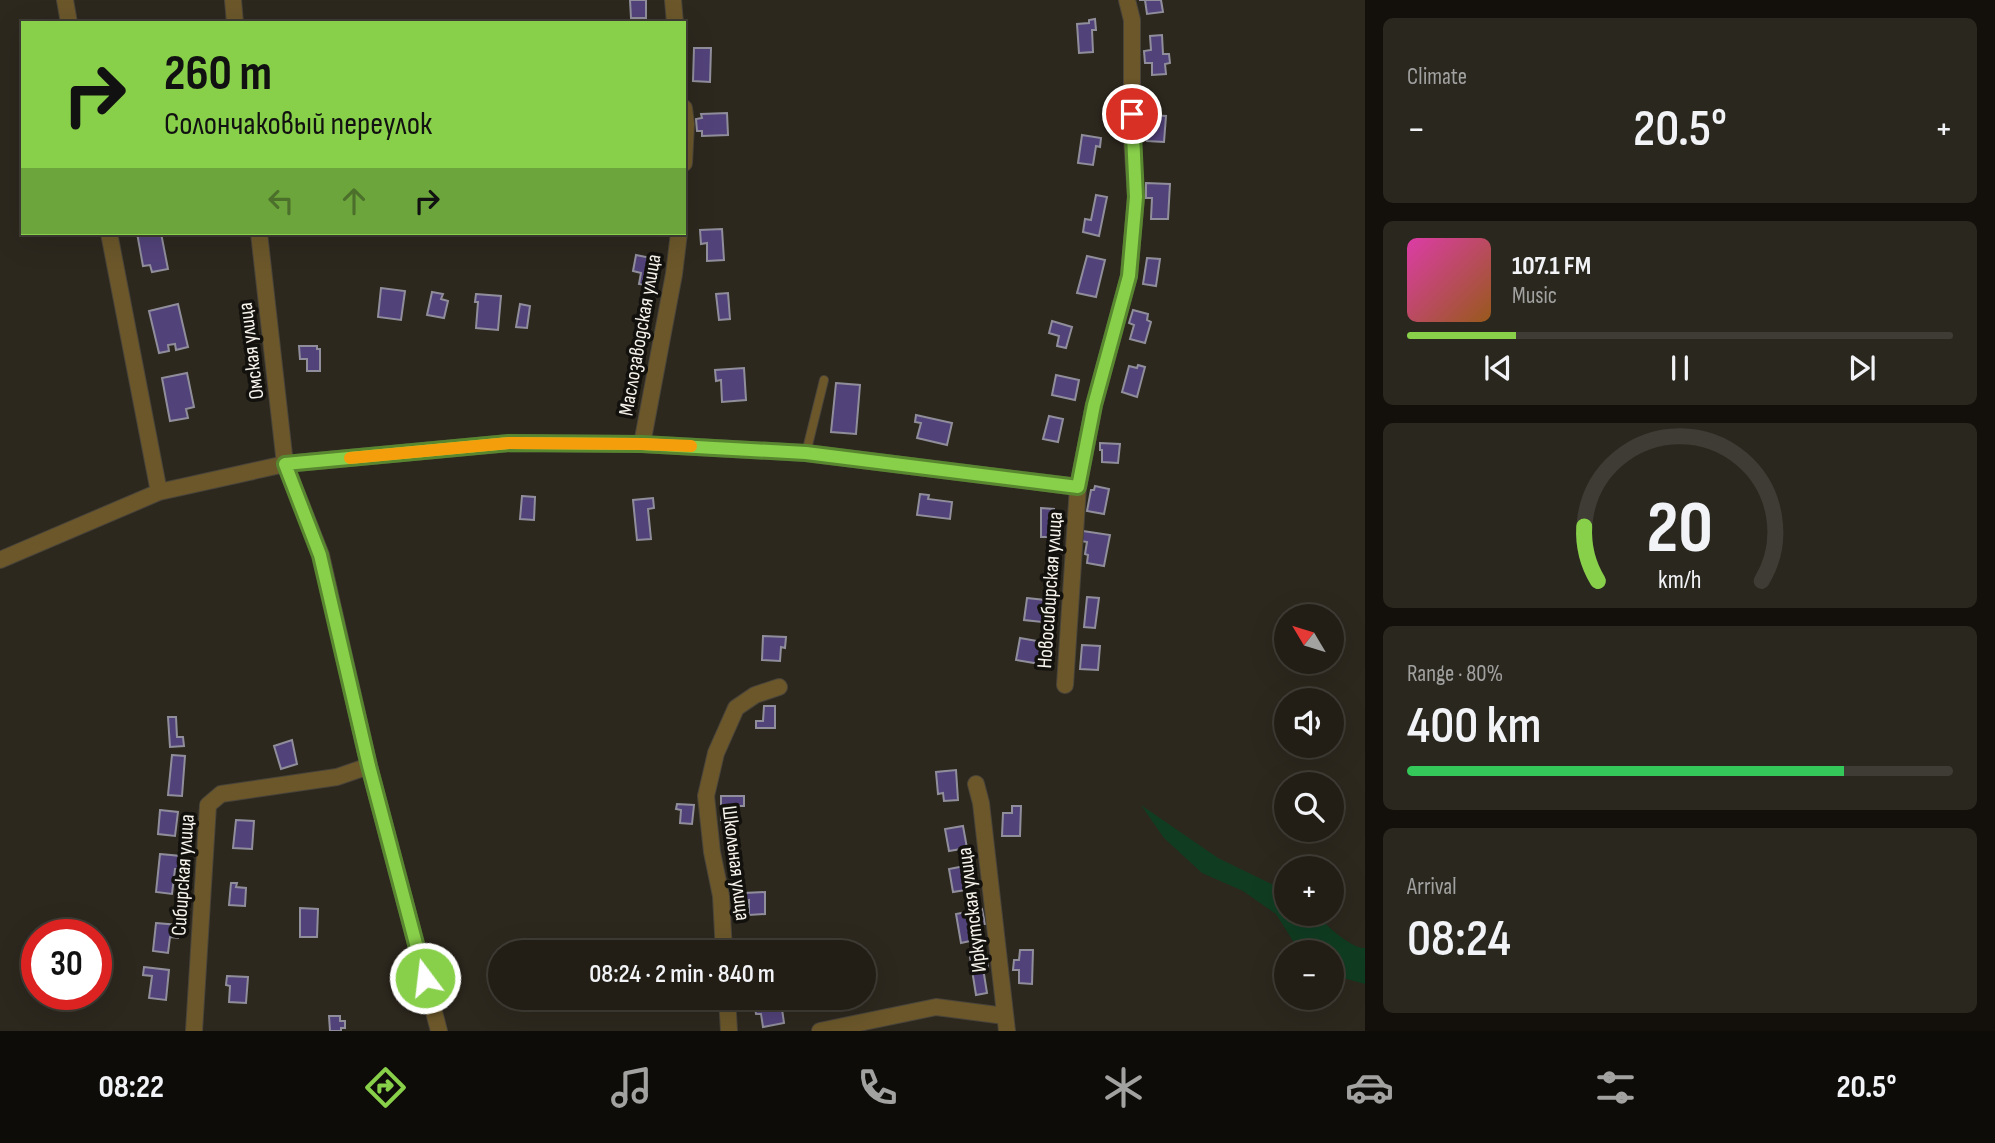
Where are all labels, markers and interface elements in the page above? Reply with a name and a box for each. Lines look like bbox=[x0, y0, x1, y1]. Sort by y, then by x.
text: 260 m bbox=[164, 45, 272, 104]
icon: right bbox=[49, 49, 140, 140]
text: Climate bbox=[1407, 63, 1467, 91]
pin bbox=[1102, 84, 1162, 144]
icon: arrive bbox=[1113, 95, 1151, 133]
text: 20.5° bbox=[1633, 98, 1727, 161]
text: Солончаковый переулок bbox=[164, 105, 432, 144]
text: − bbox=[1407, 107, 1426, 152]
text: + bbox=[1934, 107, 1953, 152]
icon: left bbox=[262, 182, 300, 220]
icon: ahead bbox=[335, 182, 373, 220]
icon: right bbox=[408, 182, 446, 220]
text: 107.1 FM bbox=[1512, 251, 1591, 282]
street label: Маслозаводская улица bbox=[613, 252, 667, 418]
text: Music bbox=[1512, 282, 1557, 310]
street label: Омская улица bbox=[233, 301, 269, 401]
icon: previous bbox=[1479, 349, 1517, 387]
icon: pause bbox=[1661, 349, 1699, 387]
icon: next bbox=[1843, 349, 1881, 387]
text: 20 bbox=[1647, 486, 1713, 574]
street label: Новосибирская улица bbox=[1032, 511, 1068, 669]
text: km/h bbox=[1658, 565, 1702, 596]
north arrow bbox=[1274, 604, 1344, 674]
map controls bbox=[1274, 604, 1344, 1010]
text: Range · 80% bbox=[1407, 660, 1503, 688]
button: sound bbox=[1274, 688, 1344, 758]
text: 400 km bbox=[1407, 695, 1542, 758]
button: search bbox=[1274, 772, 1344, 842]
street label: Школьная улица bbox=[717, 804, 755, 922]
street label: Сибирская улица bbox=[166, 813, 200, 937]
street label: Иркутская улица bbox=[952, 846, 992, 974]
button: + bbox=[1274, 856, 1344, 926]
text: Arrival bbox=[1407, 873, 1456, 901]
text: 08:24 bbox=[1407, 908, 1511, 971]
speed limit sign: 30 bbox=[21, 919, 112, 1010]
button: − bbox=[1274, 940, 1344, 1010]
position arrow bbox=[388, 941, 462, 1015]
text: 08:24 · 2 min · 840 m bbox=[589, 959, 775, 990]
icon: directions bbox=[361, 1063, 410, 1112]
icon: music bbox=[607, 1063, 656, 1112]
icon: phone bbox=[853, 1063, 902, 1112]
icon: climate bbox=[1099, 1063, 1148, 1112]
icon: car bbox=[1345, 1063, 1394, 1112]
icon: filters bbox=[1591, 1063, 1640, 1112]
text: 08:22 bbox=[98, 1068, 164, 1107]
text: 20.5° bbox=[1837, 1068, 1896, 1107]

